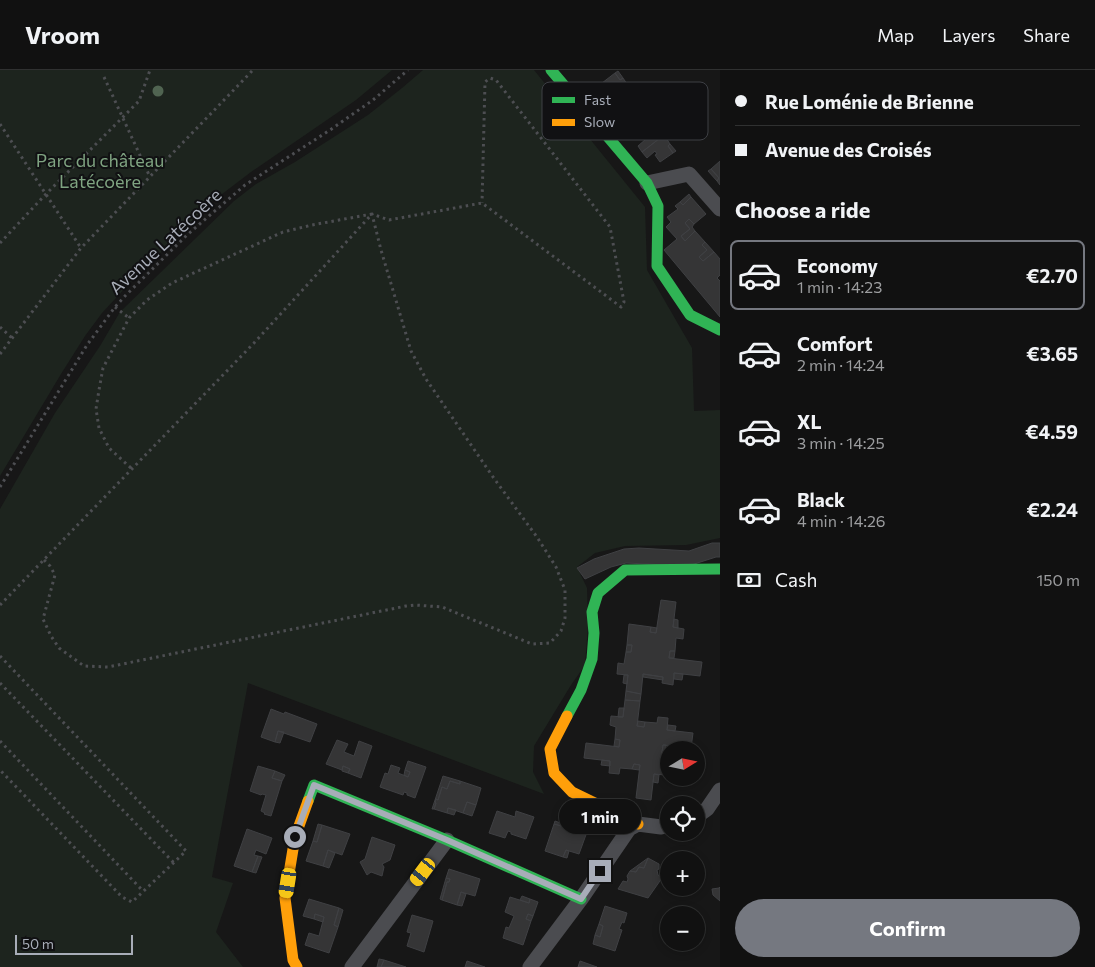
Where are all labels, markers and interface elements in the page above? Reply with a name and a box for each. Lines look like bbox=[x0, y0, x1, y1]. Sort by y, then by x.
text: Vroom bbox=[25, 20, 100, 49]
text: Map bbox=[877, 24, 914, 46]
text: Layers bbox=[942, 24, 995, 46]
text: Share bbox=[1023, 24, 1070, 46]
legend bbox=[542, 82, 708, 140]
text: Rue Loménie de Brienne bbox=[765, 90, 974, 113]
text: Fast bbox=[584, 91, 611, 108]
text: Slow bbox=[584, 113, 615, 130]
text: Avenue des Croisés bbox=[765, 138, 932, 161]
park label: Parc du château Latécoère bbox=[36, 149, 164, 192]
street label: Avenue Latécoère bbox=[104, 183, 226, 299]
text: Choose a ride bbox=[735, 196, 870, 223]
icon: car bbox=[737, 253, 782, 298]
text: Economy bbox=[797, 254, 878, 277]
text: €2.70 bbox=[1026, 264, 1078, 287]
text: 1 min · 14:23 bbox=[797, 277, 882, 296]
icon: car bbox=[737, 331, 782, 376]
text: Comfort bbox=[797, 332, 873, 355]
text: €3.65 bbox=[1026, 342, 1078, 365]
text: 2 min · 14:24 bbox=[797, 355, 885, 374]
icon: car bbox=[737, 409, 782, 454]
text: XL bbox=[797, 410, 822, 433]
text: €4.59 bbox=[1025, 420, 1078, 443]
text: 3 min · 14:25 bbox=[797, 433, 885, 452]
icon: car bbox=[737, 487, 782, 532]
text: Black bbox=[797, 488, 845, 511]
text: €2.24 bbox=[1027, 498, 1078, 521]
text: 4 min · 14:26 bbox=[797, 511, 886, 530]
icon: cash bbox=[735, 566, 763, 594]
text: Cash bbox=[775, 568, 817, 591]
text: 150 m bbox=[1037, 570, 1080, 589]
north arrow bbox=[660, 741, 705, 786]
map controls bbox=[660, 741, 705, 951]
button: locate bbox=[660, 796, 705, 841]
callout: 1 min bbox=[559, 798, 641, 834]
text: 1 min bbox=[581, 807, 619, 826]
route start bbox=[284, 826, 306, 848]
button: + bbox=[660, 851, 705, 896]
car bbox=[407, 856, 438, 888]
route end bbox=[589, 860, 611, 882]
car bbox=[278, 867, 297, 899]
button: Confirm bbox=[735, 899, 1080, 957]
button: − bbox=[660, 906, 705, 951]
scale bar bbox=[15, 932, 132, 955]
text: 50 m bbox=[22, 935, 54, 952]

